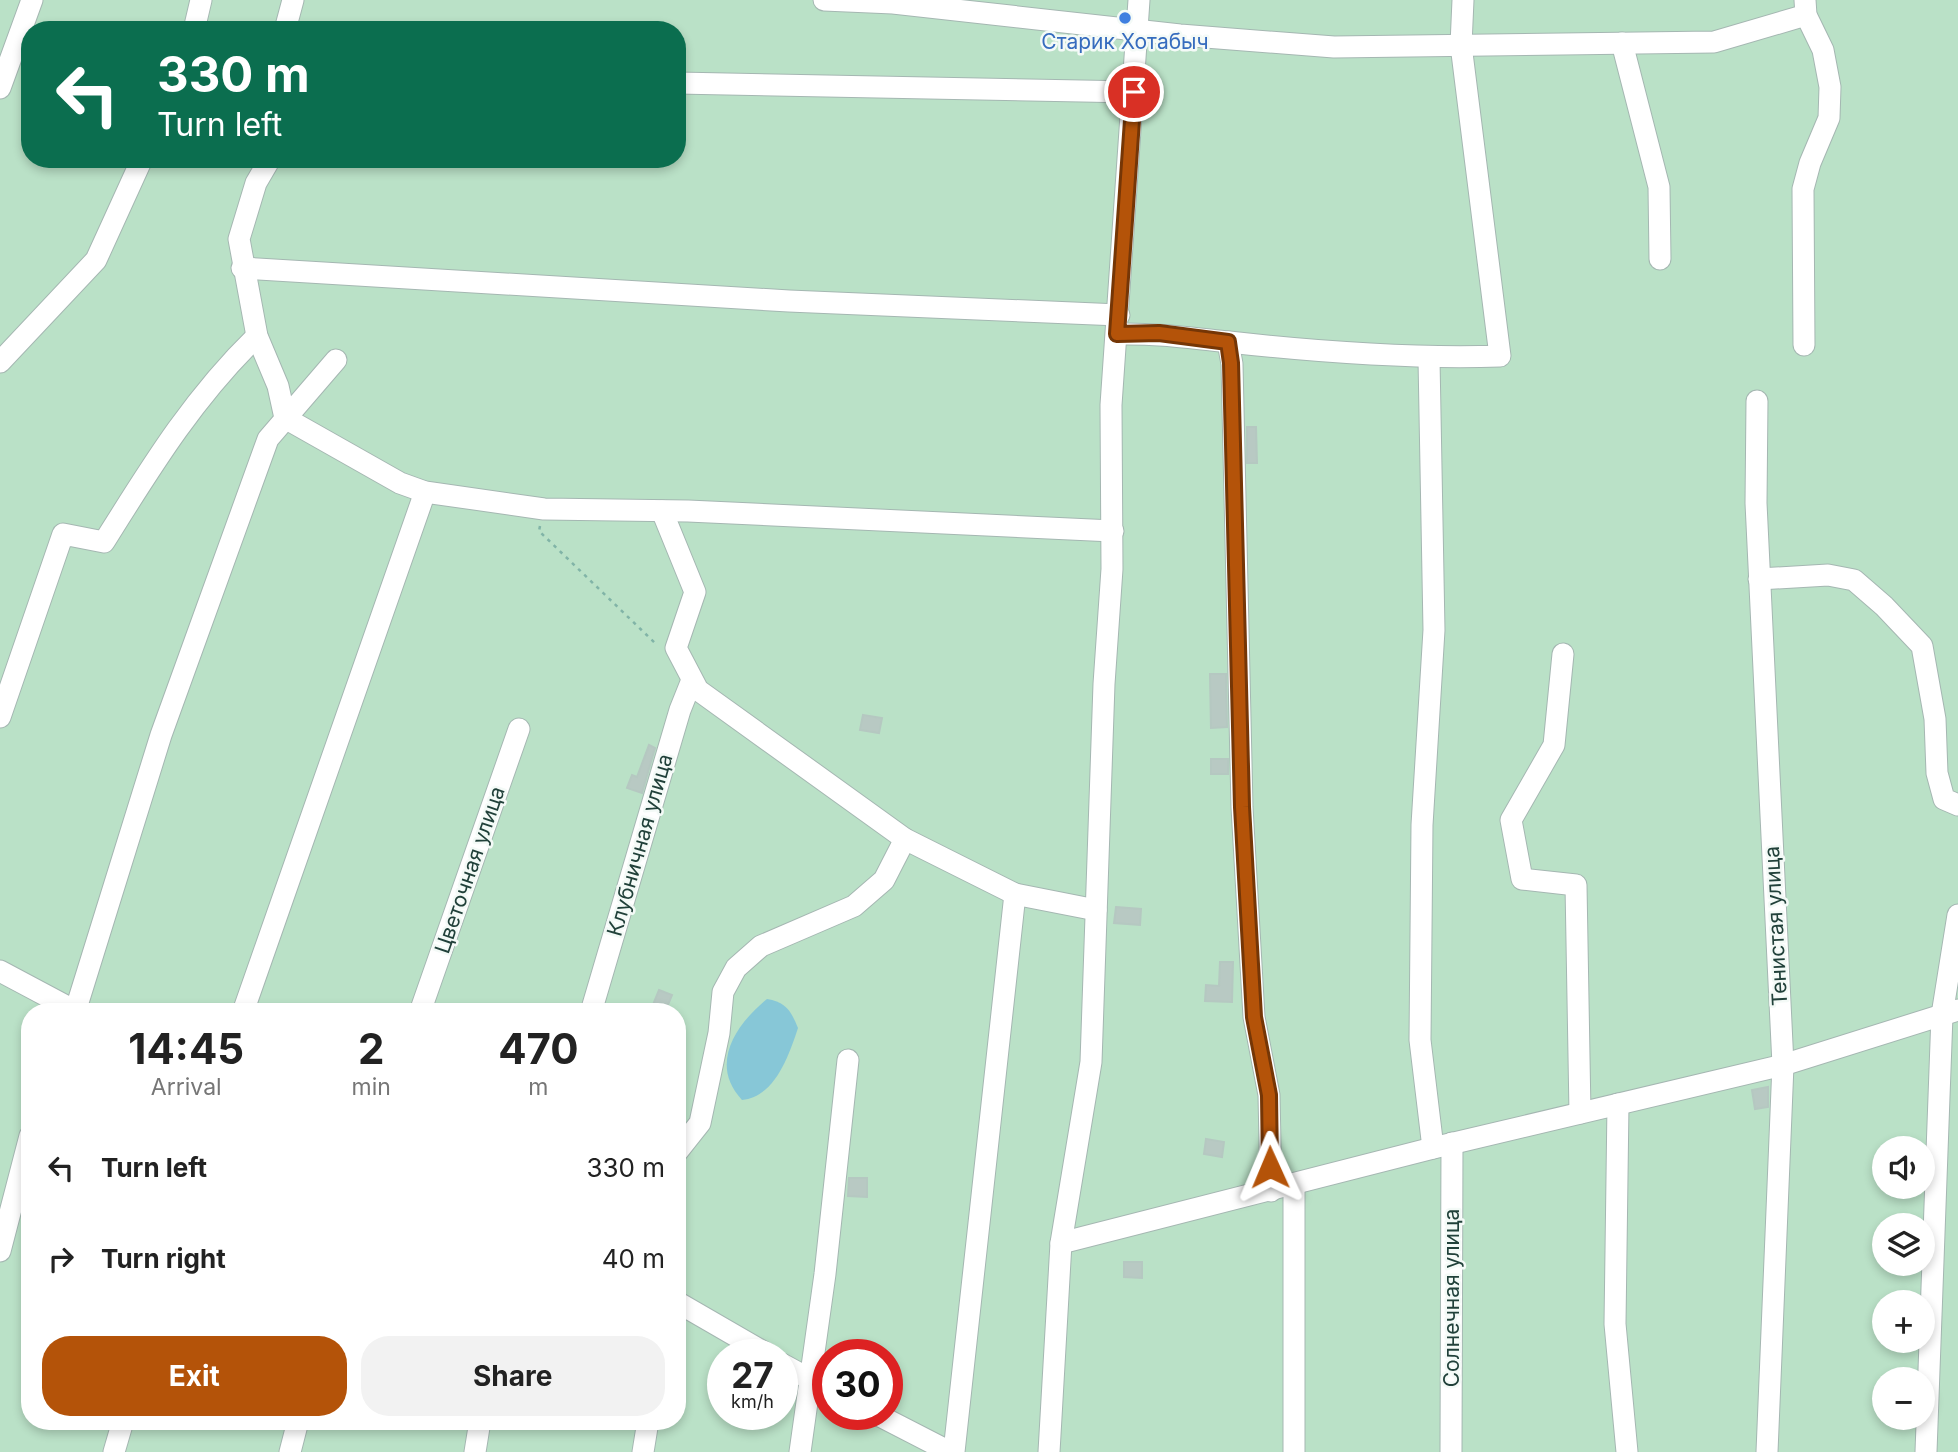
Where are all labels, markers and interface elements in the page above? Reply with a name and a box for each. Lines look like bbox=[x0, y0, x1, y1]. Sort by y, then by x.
marker: Старик Хотабыч bbox=[1117, 10, 1133, 26]
place label: Старик Хотабыч bbox=[1041, 29, 1209, 54]
text: 330 m bbox=[157, 45, 310, 104]
icon: left bbox=[42, 49, 133, 140]
pin bbox=[1104, 62, 1164, 122]
icon: arrive bbox=[1115, 73, 1153, 111]
text: Turn left bbox=[157, 105, 282, 144]
street label: Клубничная улица bbox=[602, 751, 678, 939]
street label: Цветочная улица bbox=[429, 783, 510, 957]
street label: Тенистая улица bbox=[1759, 846, 1792, 1006]
text: 14:45 bbox=[128, 1023, 244, 1074]
text: 2 bbox=[358, 1023, 384, 1074]
text: 470 bbox=[498, 1023, 579, 1074]
text: Arrival bbox=[151, 1073, 222, 1101]
text: min bbox=[351, 1073, 391, 1101]
text: m bbox=[528, 1073, 548, 1101]
position arrow bbox=[1233, 1130, 1307, 1204]
map controls bbox=[1872, 1136, 1935, 1430]
button: sound bbox=[1872, 1136, 1935, 1199]
icon: left bbox=[42, 1149, 80, 1187]
text: Turn left bbox=[101, 1152, 207, 1183]
text: 330 m bbox=[586, 1152, 665, 1183]
street label: Солнечная улица bbox=[1439, 1209, 1464, 1387]
button: layers bbox=[1872, 1213, 1935, 1276]
icon: right bbox=[42, 1240, 80, 1278]
text: Turn right bbox=[101, 1243, 226, 1274]
text: 40 m bbox=[602, 1243, 665, 1274]
button: + bbox=[1872, 1290, 1935, 1353]
button: Exit bbox=[42, 1336, 347, 1416]
button: Share bbox=[361, 1336, 665, 1416]
speed limit sign: 30 bbox=[812, 1339, 903, 1430]
text: 27 bbox=[731, 1354, 774, 1396]
button: − bbox=[1872, 1367, 1935, 1430]
text: km/h bbox=[731, 1391, 774, 1412]

